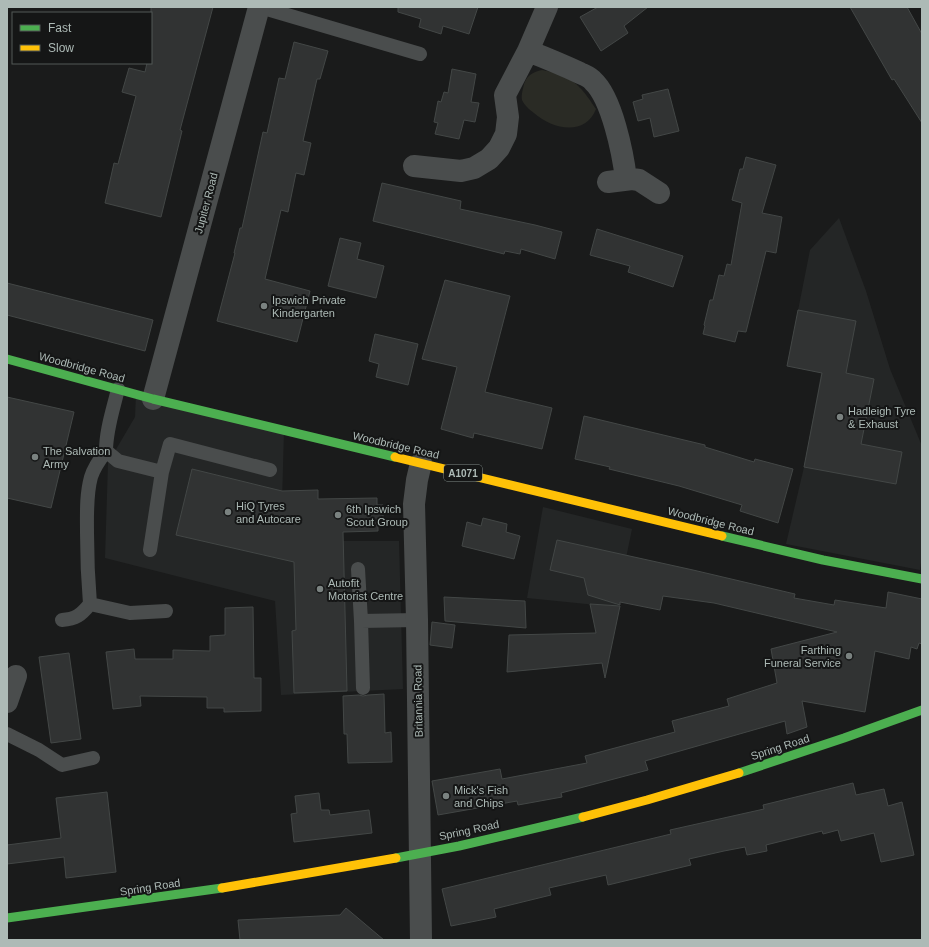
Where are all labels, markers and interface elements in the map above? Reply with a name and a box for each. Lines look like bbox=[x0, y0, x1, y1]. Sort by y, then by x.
legend bbox=[12, 12, 152, 64]
text: Fast bbox=[48, 21, 72, 35]
text: Slow bbox=[48, 41, 74, 55]
street label: Jupiter Road bbox=[192, 171, 220, 235]
place label: Ipswich Private Kindergarten bbox=[272, 294, 346, 319]
marker: Ipswich Private Kindergarten bbox=[259, 301, 269, 311]
street label: Woodbridge Road bbox=[38, 350, 126, 384]
place label: Hadleigh Tyre & Exhaust bbox=[848, 405, 916, 430]
marker: Hadleigh Tyre & Exhaust bbox=[835, 412, 845, 422]
street label: Woodbridge Road bbox=[352, 429, 440, 461]
place label: The Salvation Army bbox=[43, 445, 110, 470]
marker: The Salvation Army bbox=[30, 452, 40, 462]
road number: A1071 bbox=[444, 465, 482, 481]
place label: HiQ Tyres and Autocare bbox=[236, 500, 301, 525]
place label: 6th Ipswich Scout Group bbox=[346, 503, 408, 528]
street label: Woodbridge Road bbox=[667, 504, 755, 538]
marker: HiQ Tyres and Autocare bbox=[223, 507, 233, 517]
marker: 6th Ipswich Scout Group bbox=[333, 510, 343, 520]
place label: Autofit Motorist Centre bbox=[328, 577, 403, 602]
marker: Autofit Motorist Centre bbox=[315, 584, 325, 594]
place label: Farthing Funeral Service bbox=[764, 644, 841, 669]
marker: Farthing Funeral Service bbox=[844, 651, 854, 661]
street label: Britannia Road bbox=[411, 665, 425, 737]
street label: Spring Road bbox=[749, 732, 811, 762]
place label: Mick's Fish and Chips bbox=[454, 784, 508, 809]
marker: Mick's Fish and Chips bbox=[441, 791, 451, 801]
street label: Spring Road bbox=[438, 818, 500, 842]
street label: Spring Road bbox=[119, 876, 181, 898]

